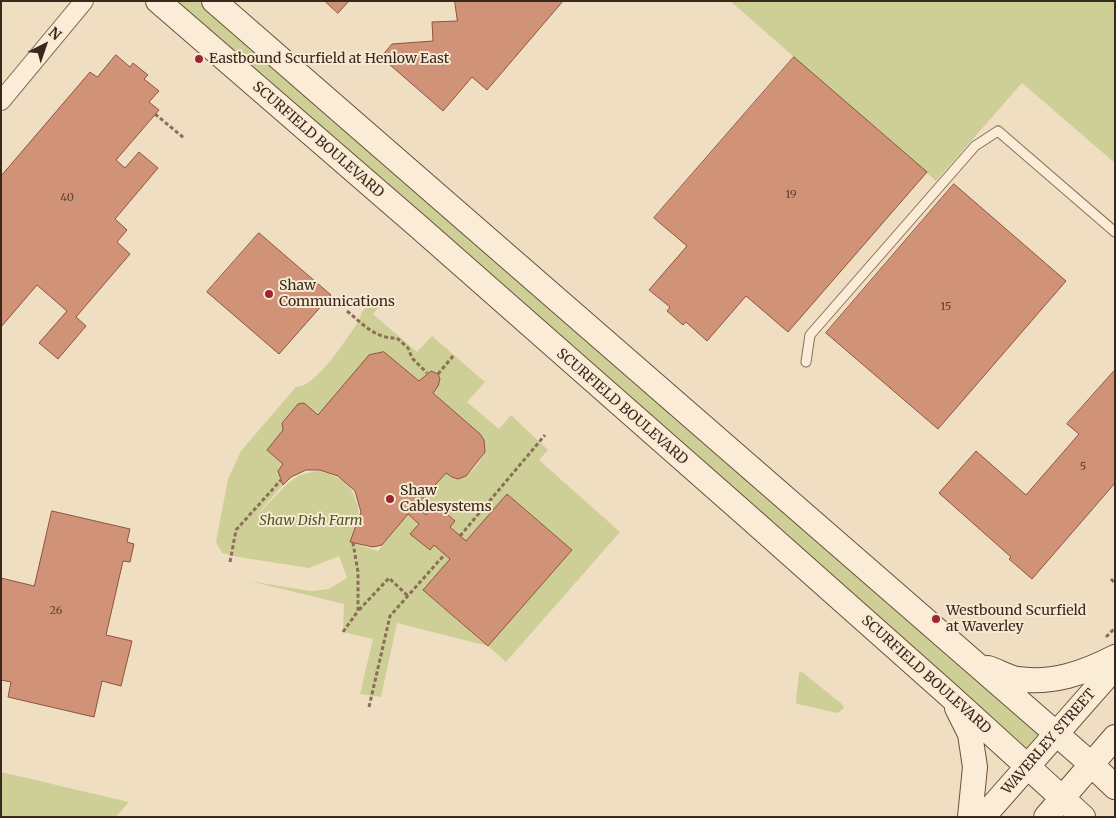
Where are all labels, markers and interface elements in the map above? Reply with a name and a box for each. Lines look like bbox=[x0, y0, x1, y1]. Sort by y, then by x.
north arrow bbox=[20, 20, 70, 70]
text: N bbox=[45, 23, 65, 44]
place label: Eastbound Scurfield at Henlow East bbox=[209, 51, 449, 67]
marker: Eastbound Scurfield at Henlow East bbox=[193, 53, 205, 65]
street label: SCURFIELD BOULEVARD bbox=[249, 78, 387, 202]
house number: 19 bbox=[785, 188, 797, 202]
house number: 40 bbox=[60, 191, 74, 205]
place label: Shaw Communications bbox=[279, 278, 395, 310]
marker: Shaw Communications bbox=[263, 288, 275, 300]
house number: 15 bbox=[940, 300, 952, 314]
street label: SCURFIELD BOULEVARD bbox=[553, 345, 691, 469]
house number: 5 bbox=[1080, 460, 1086, 474]
place label: Shaw Cablesystems bbox=[400, 483, 492, 516]
marker: Shaw Cablesystems bbox=[384, 493, 396, 505]
park label: Shaw Dish Farm bbox=[259, 513, 363, 529]
place label: Westbound Scurfield at Waverley bbox=[946, 603, 1086, 636]
house number: 26 bbox=[50, 604, 62, 618]
street label: SCURFIELD BOULEVARD bbox=[858, 612, 994, 738]
marker: Westbound Scurfield at Waverley bbox=[930, 613, 942, 625]
street label: WAVERLEY STREET bbox=[999, 686, 1099, 798]

